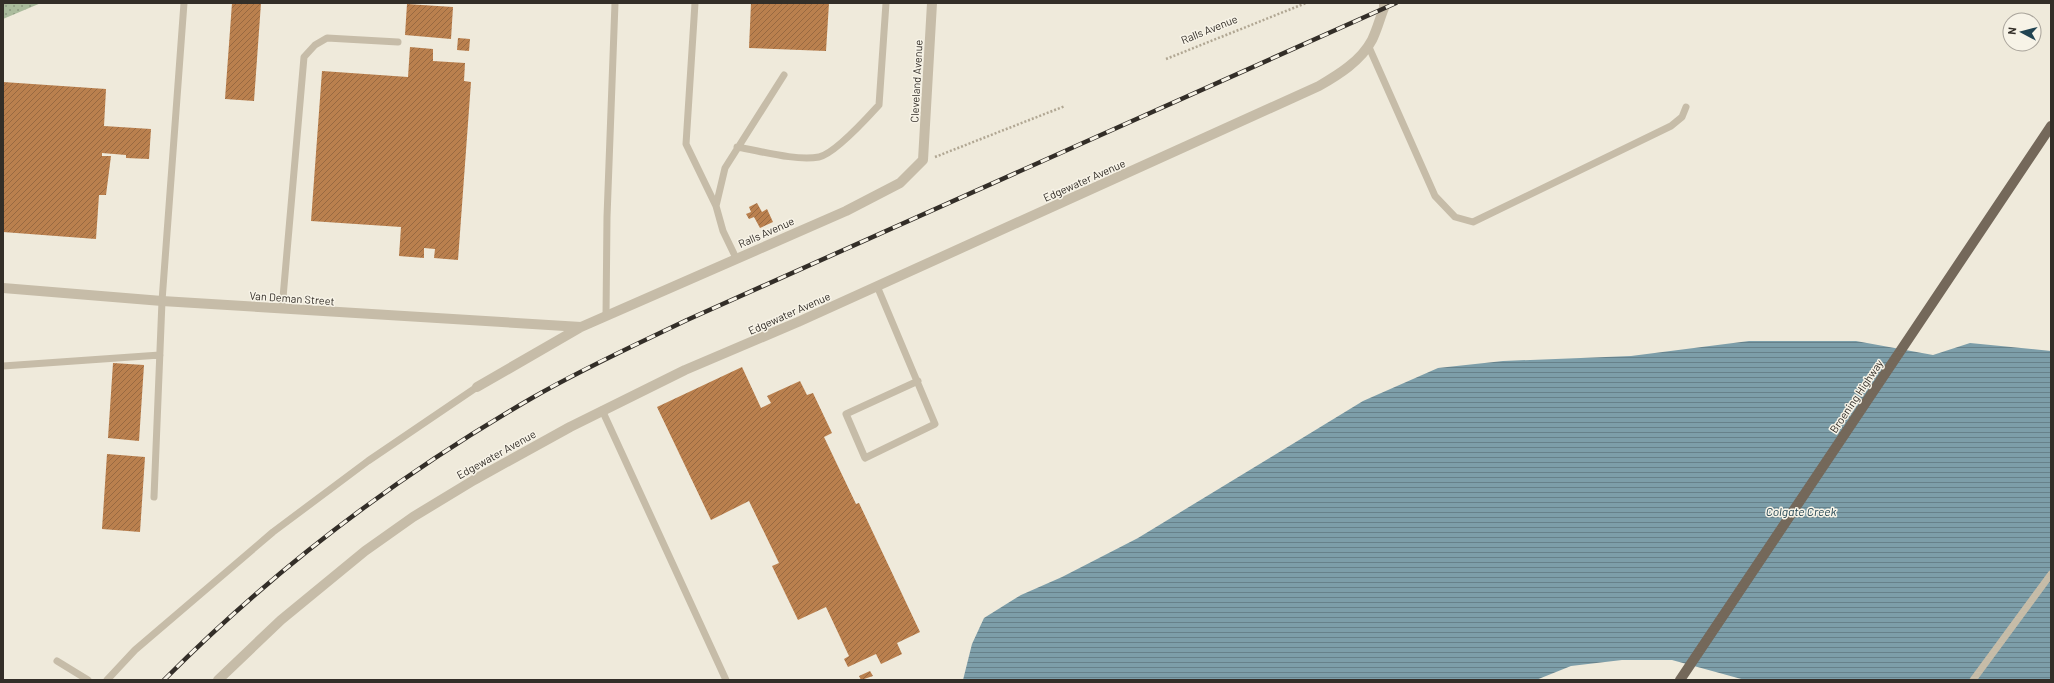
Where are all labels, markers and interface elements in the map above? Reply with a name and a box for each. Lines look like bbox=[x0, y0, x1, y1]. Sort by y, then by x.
street label: Ralls Avenue bbox=[1179, 12, 1239, 46]
north arrow bbox=[2002, 12, 2042, 52]
text: N bbox=[2005, 26, 2018, 35]
street label: Cleveland Avenue bbox=[907, 39, 925, 123]
street label: Edgewater Avenue bbox=[1041, 156, 1127, 204]
street label: Ralls Avenue bbox=[736, 214, 796, 250]
street label: Van Deman Street bbox=[249, 289, 335, 307]
street label: Edgewater Avenue bbox=[746, 289, 832, 337]
street label: Broening Highway bbox=[1827, 357, 1885, 435]
street label: Edgewater Avenue bbox=[454, 427, 538, 481]
water label: Colgate Creek bbox=[1766, 504, 1837, 518]

